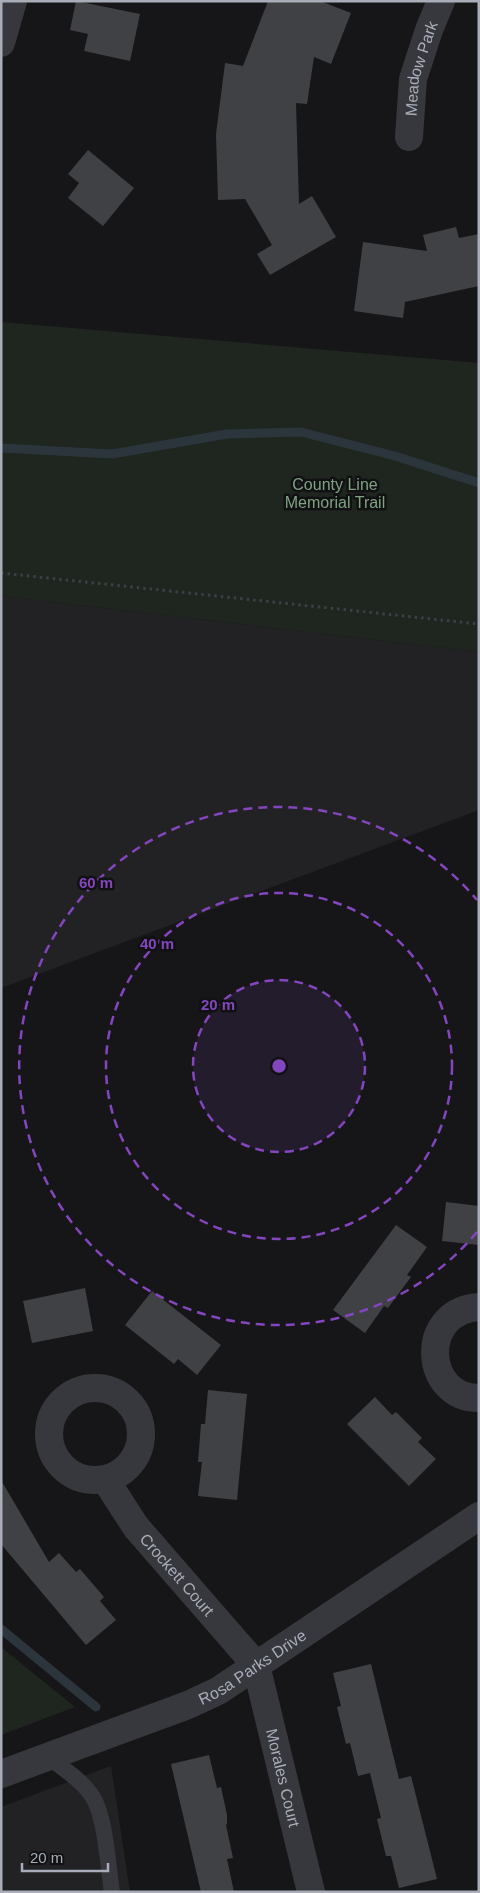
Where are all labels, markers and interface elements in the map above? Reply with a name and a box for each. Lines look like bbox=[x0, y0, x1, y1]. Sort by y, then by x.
street label: Meadow Park bbox=[402, 17, 441, 117]
park label: County Line Memorial Trail bbox=[285, 476, 385, 511]
text: 60 m bbox=[79, 874, 113, 891]
text: 40 m bbox=[140, 935, 174, 952]
text: 20 m bbox=[201, 996, 235, 1013]
centre of rings bbox=[270, 1057, 288, 1075]
street label: Crockett Court bbox=[137, 1530, 218, 1619]
street label: Rosa Parks Drive bbox=[196, 1626, 309, 1707]
street label: Morales Court bbox=[263, 1727, 304, 1829]
scale bar bbox=[22, 1840, 109, 1872]
text: 20 m bbox=[30, 1849, 63, 1866]

